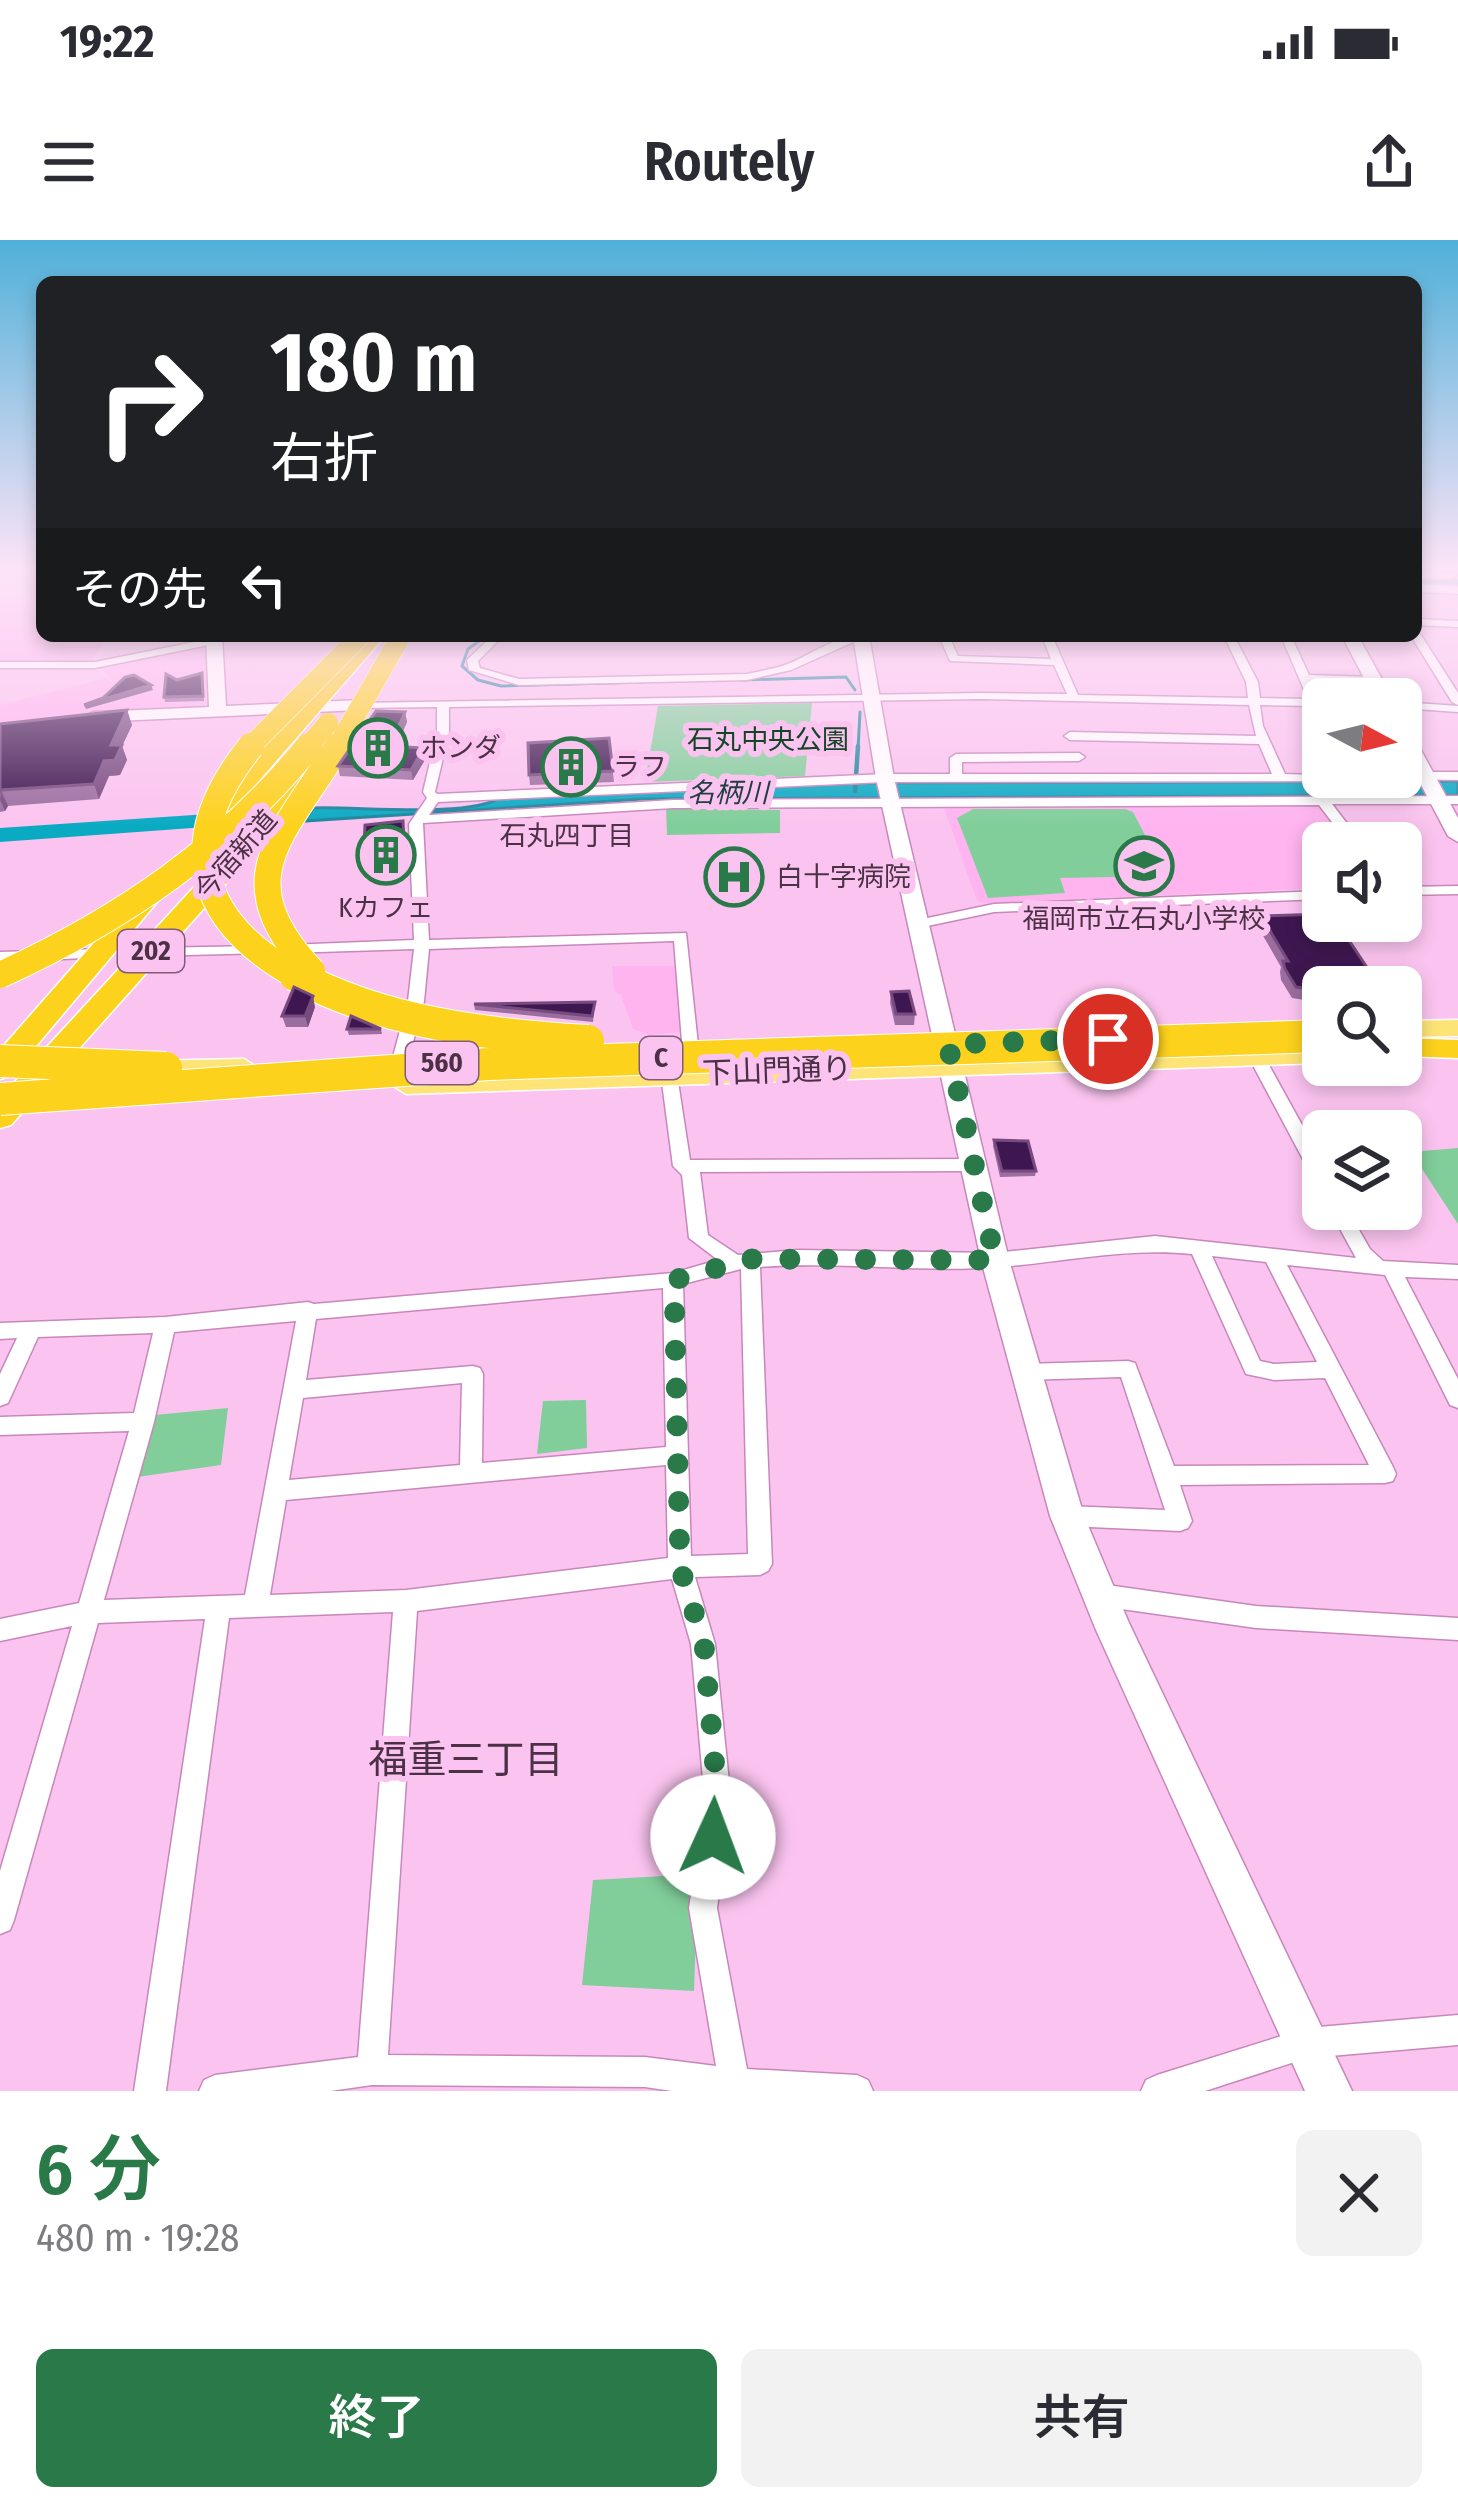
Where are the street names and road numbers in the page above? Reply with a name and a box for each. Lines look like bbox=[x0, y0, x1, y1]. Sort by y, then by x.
street label: 今宿新道 bbox=[188, 804, 284, 906]
road number: 202 bbox=[118, 930, 184, 972]
road number: C bbox=[640, 1037, 682, 1079]
road number: 560 bbox=[406, 1042, 478, 1084]
street label: 下山門通り bbox=[701, 1050, 853, 1092]

